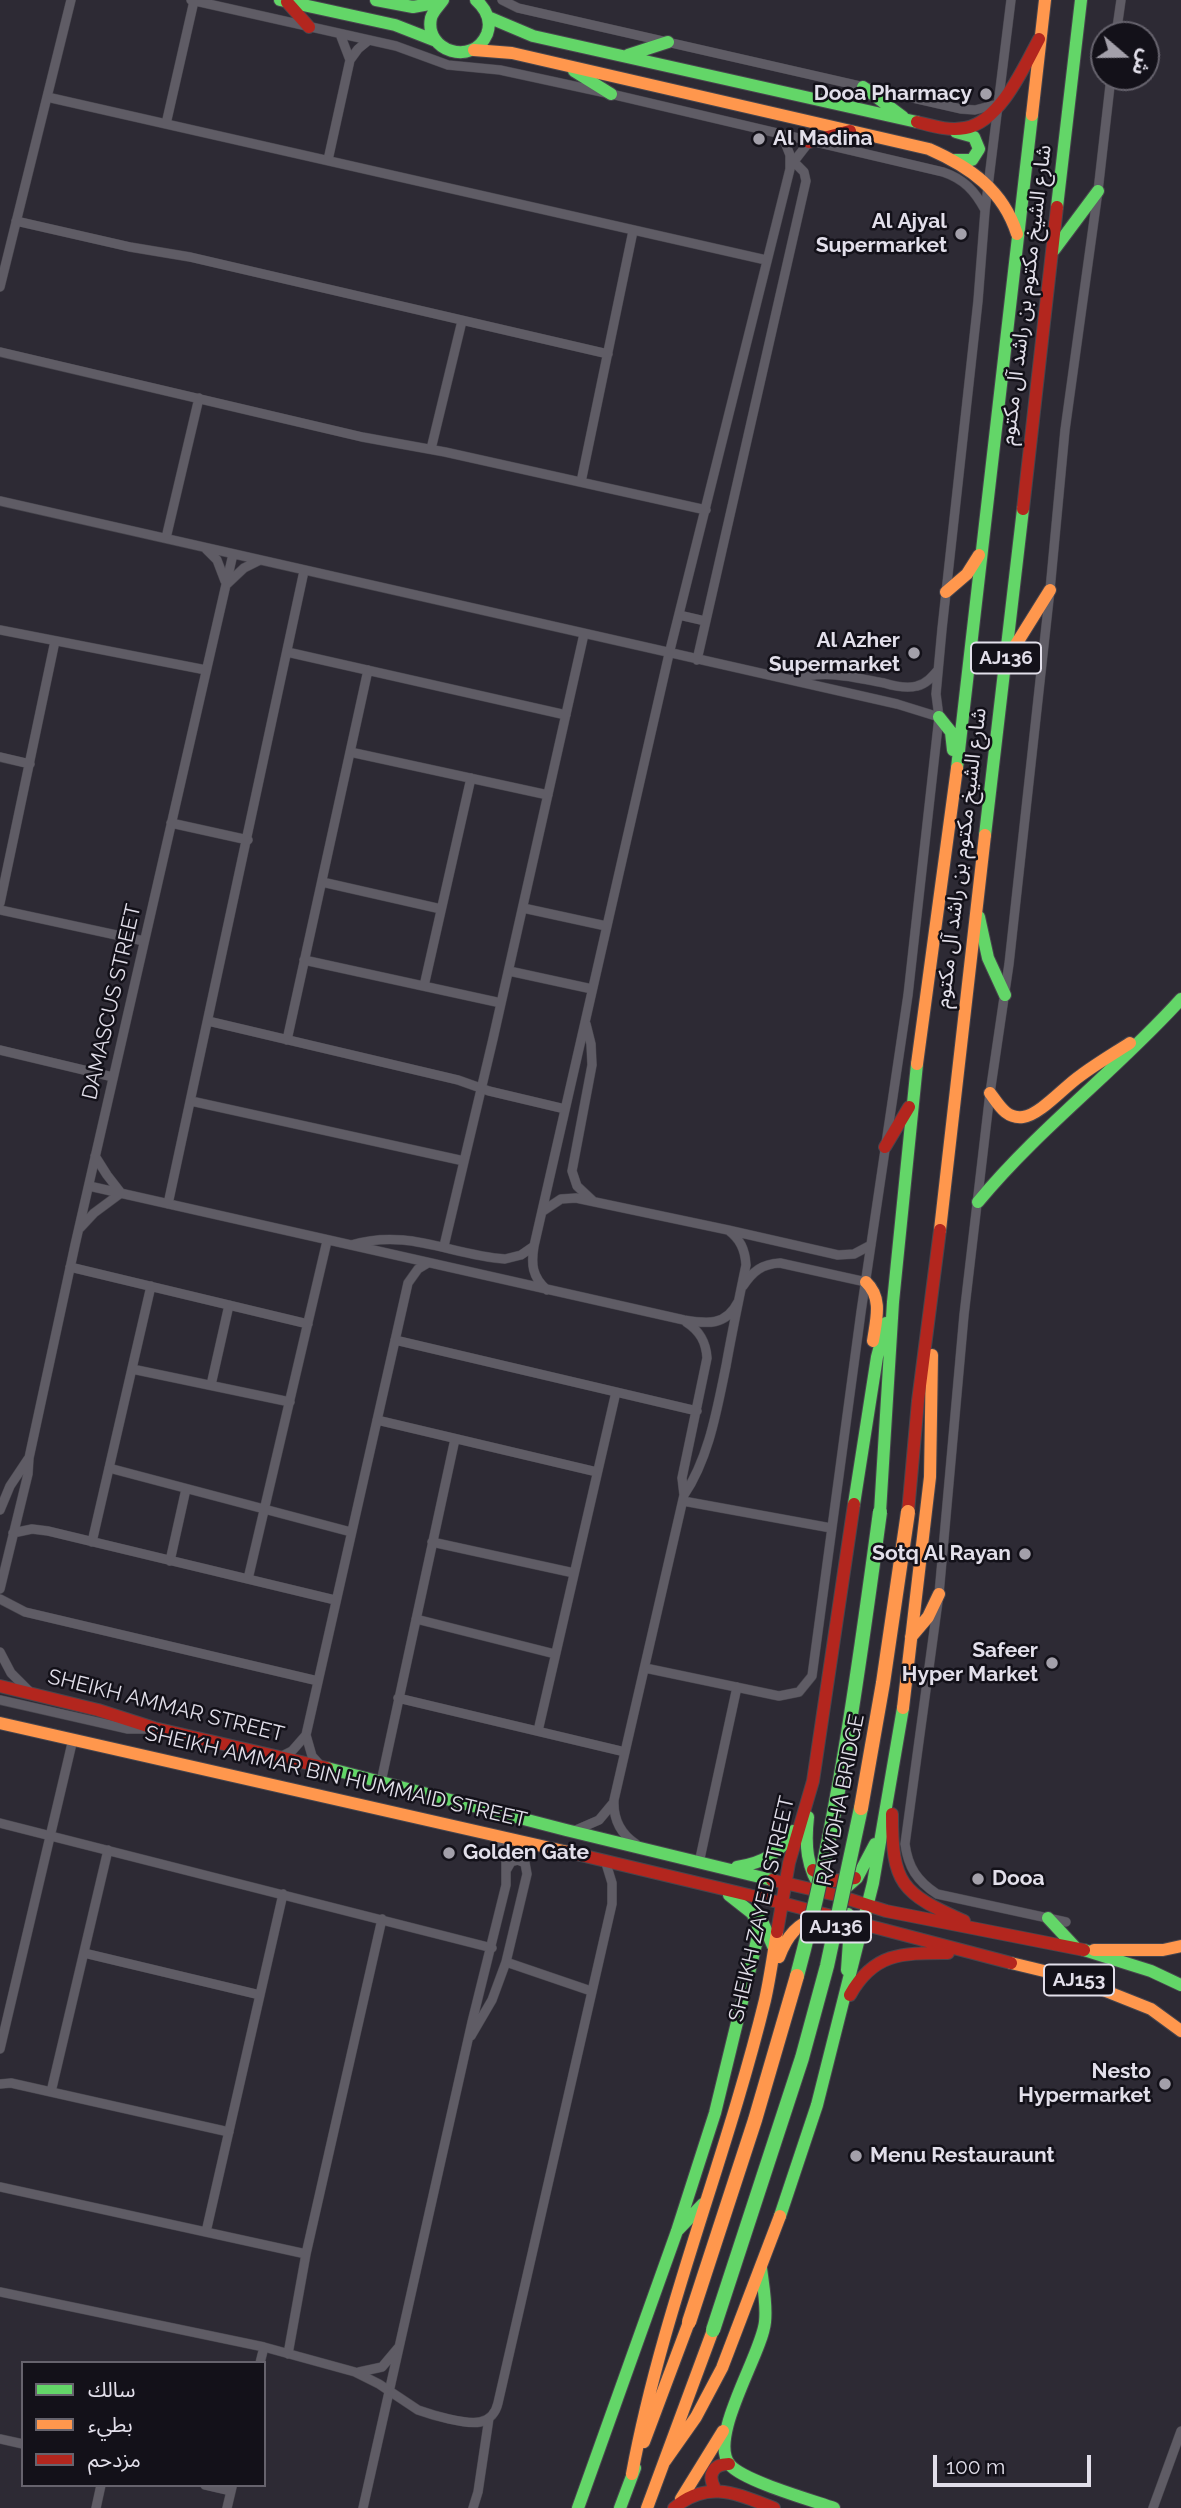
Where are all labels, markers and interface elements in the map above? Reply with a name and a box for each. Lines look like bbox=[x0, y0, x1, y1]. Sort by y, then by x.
north arrow bbox=[1090, 21, 1160, 91]
text: ش bbox=[1128, 47, 1158, 78]
place label: Dooa Pharmacy bbox=[814, 81, 972, 107]
marker: Dooa Pharmacy bbox=[978, 86, 994, 102]
place label: Al Madina bbox=[773, 126, 872, 152]
marker: Al Madina bbox=[751, 131, 767, 147]
street label: شارع الشيخ مكتوم بن راشد آل مكتوم bbox=[995, 143, 1057, 447]
place label: Al Ajyal Supermarket bbox=[816, 209, 947, 259]
marker: Al Ajyal Supermarket bbox=[953, 226, 969, 242]
place label: Al Azher Supermarket bbox=[769, 628, 900, 678]
road number: AJ136 bbox=[971, 642, 1041, 674]
marker: Al Azher Supermarket bbox=[906, 645, 922, 661]
street label: شارع الشيخ مكتوم بن راشد آل مكتوم bbox=[930, 706, 992, 1010]
street label: DAMASCUS STREET bbox=[77, 902, 147, 1102]
place label: Sotq Al Rayan bbox=[872, 1541, 1011, 1567]
marker: Sotq Al Rayan bbox=[1017, 1546, 1033, 1562]
place label: Safeer Hyper Market bbox=[902, 1638, 1038, 1688]
marker: Safeer Hyper Market bbox=[1044, 1655, 1060, 1671]
street label: SHEIKH AMMAR STREET bbox=[45, 1664, 287, 1748]
street label: RAWDHA BRIDGE bbox=[812, 1712, 870, 1888]
street label: SHEIKH AMMAR BIN HUMMAID STREET bbox=[143, 1721, 529, 1833]
street label: SHEIKH ZAYED STREET bbox=[724, 1794, 800, 2024]
place label: Golden Gate bbox=[463, 1840, 589, 1866]
marker: Golden Gate bbox=[441, 1845, 457, 1861]
place label: Dooa bbox=[992, 1866, 1045, 1892]
marker: Dooa bbox=[970, 1871, 986, 1887]
road number: AJ136 bbox=[801, 1912, 871, 1942]
road number: AJ153 bbox=[1044, 1964, 1114, 1996]
place label: Nesto Hypermarket bbox=[1018, 2059, 1151, 2109]
marker: Nesto Hypermarket bbox=[1157, 2076, 1173, 2092]
place label: Menu Restauraunt bbox=[870, 2143, 1055, 2169]
marker: Menu Restauraunt bbox=[848, 2148, 864, 2164]
legend bbox=[21, 2361, 266, 2487]
text: سالك bbox=[88, 2377, 135, 2402]
text: بطيء bbox=[88, 2412, 133, 2437]
scale bar bbox=[936, 2442, 1094, 2486]
text: مزدحم bbox=[88, 2447, 141, 2472]
text: 100 m bbox=[946, 2454, 1005, 2479]

